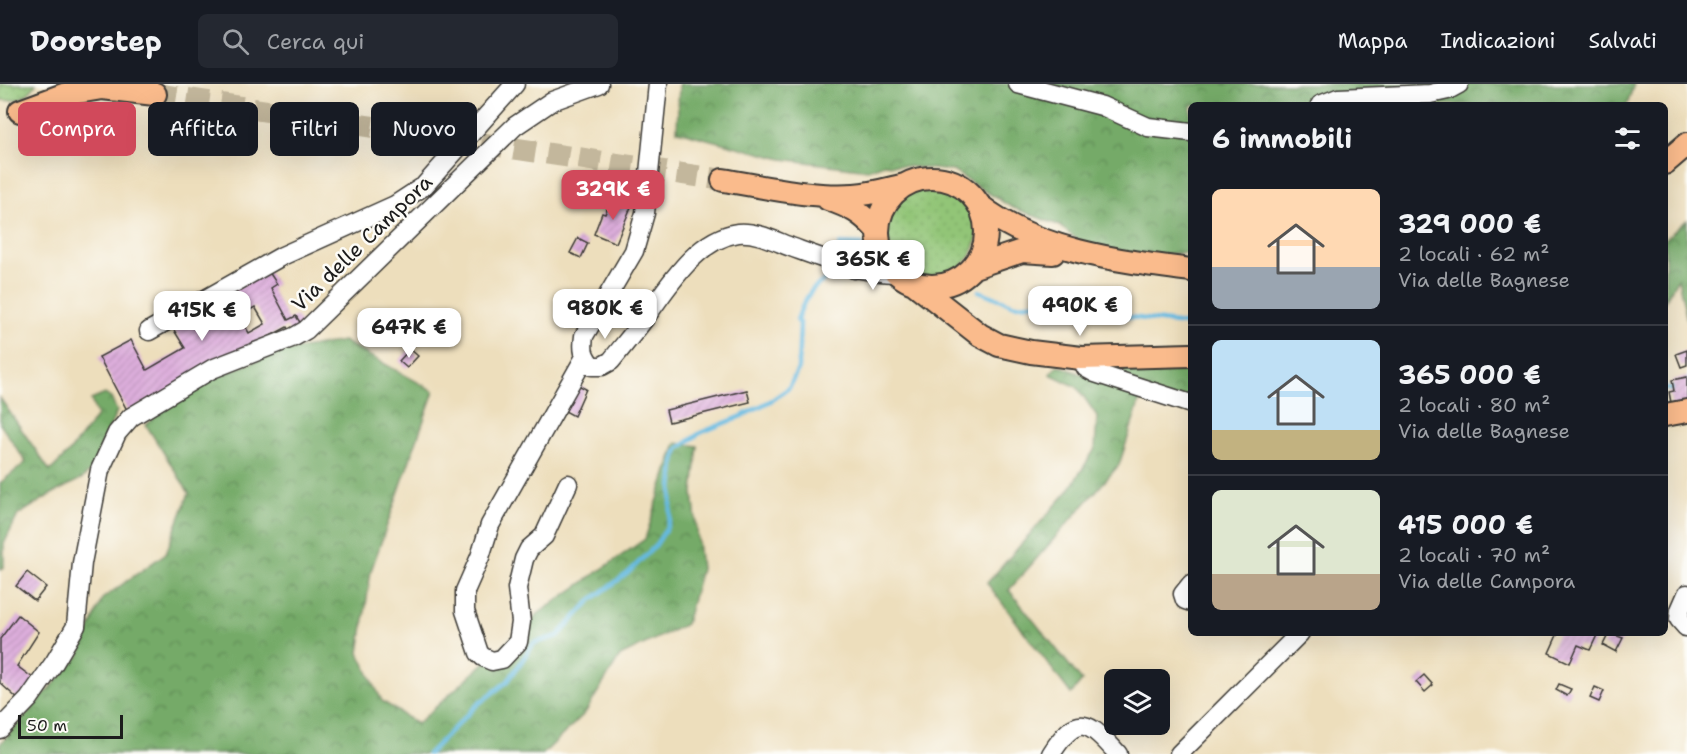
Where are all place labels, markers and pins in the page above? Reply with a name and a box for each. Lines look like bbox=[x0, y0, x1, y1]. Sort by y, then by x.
pin: 329K € bbox=[564, 170, 662, 221]
pin: 365K € bbox=[824, 240, 922, 291]
pin: 490K € bbox=[1031, 286, 1129, 337]
pin: 980K € bbox=[556, 289, 654, 340]
pin: 415K € bbox=[153, 291, 251, 342]
pin: 647K € bbox=[360, 308, 458, 359]

